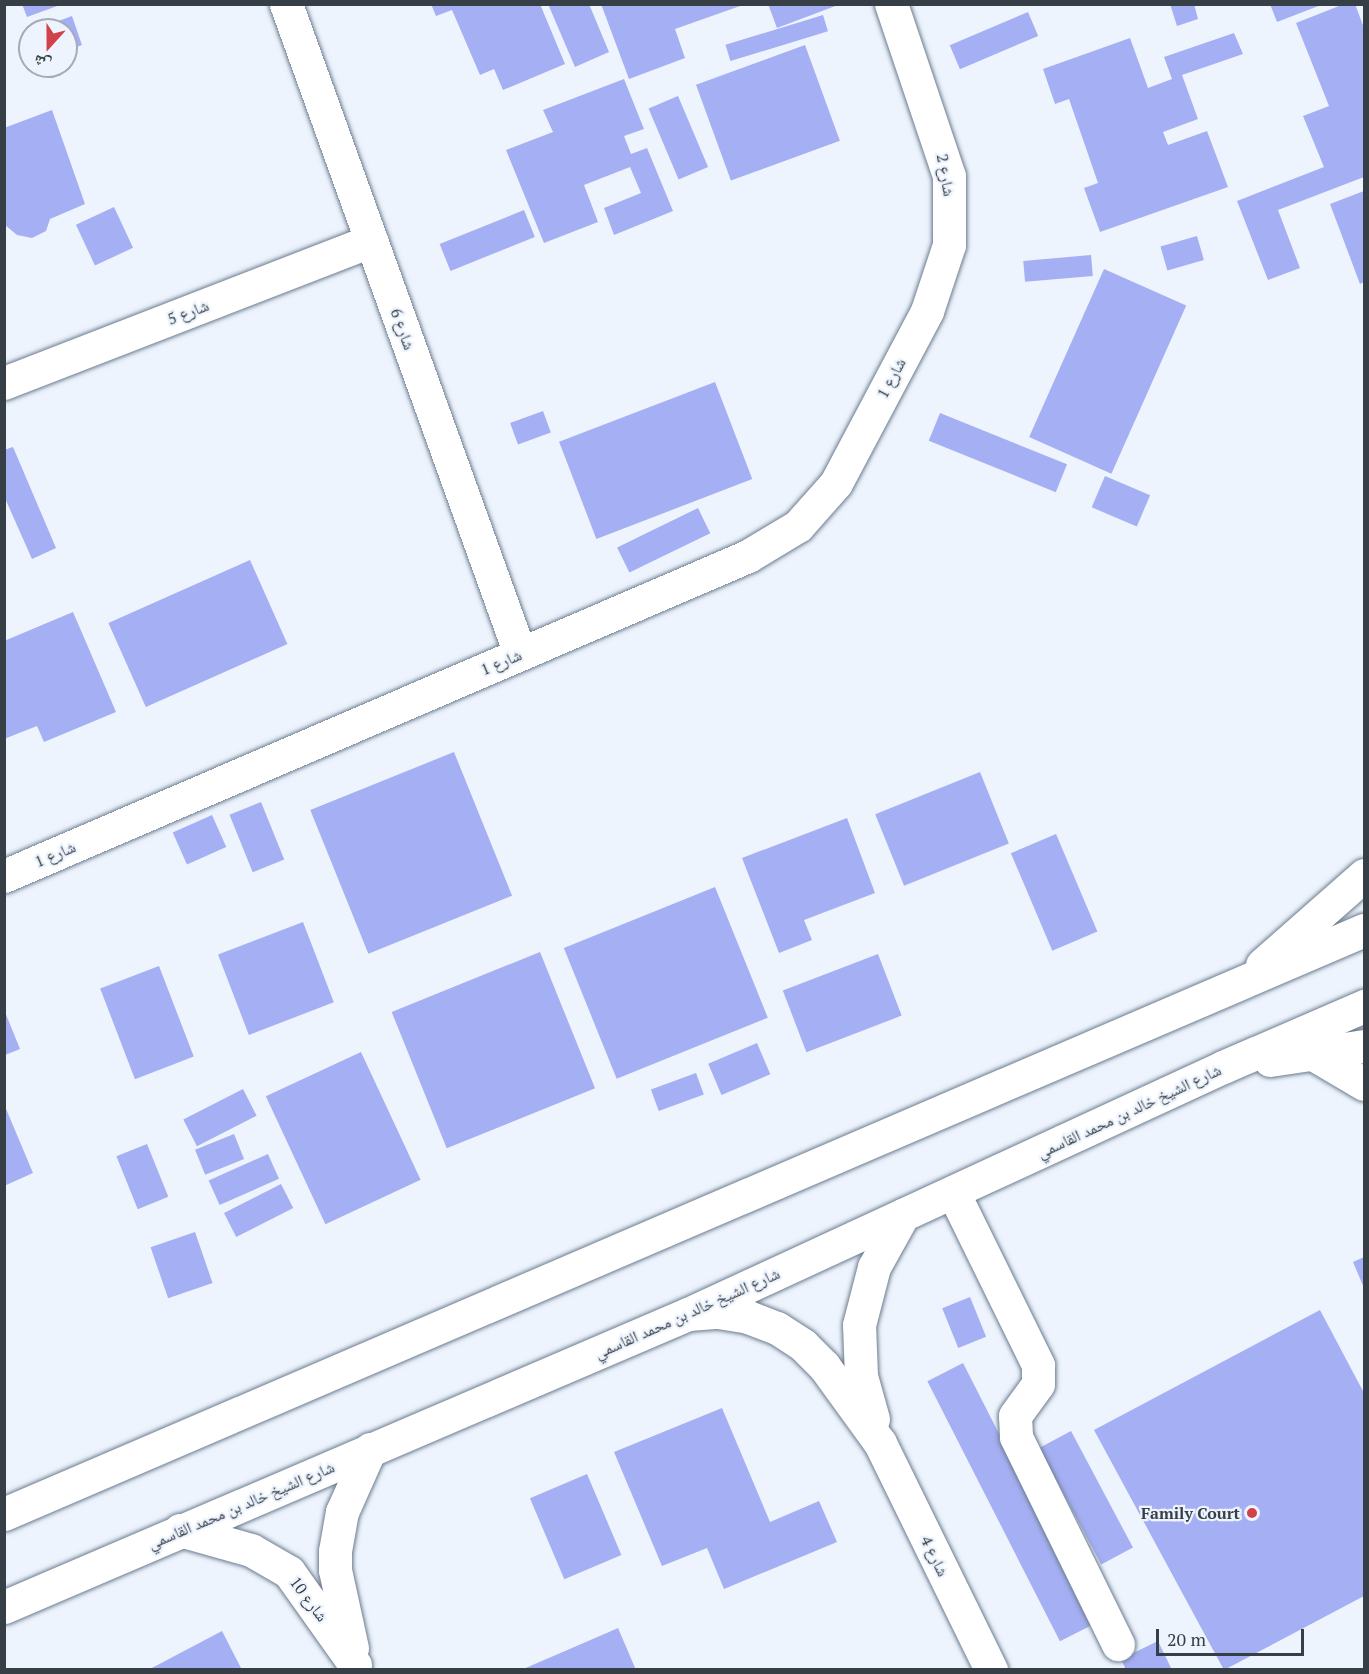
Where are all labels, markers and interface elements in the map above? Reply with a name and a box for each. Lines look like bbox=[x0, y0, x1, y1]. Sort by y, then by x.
north arrow bbox=[18, 18, 78, 78]
text: ش bbox=[30, 50, 54, 76]
street label: شارع 2 bbox=[933, 152, 959, 198]
street label: شارع 5 bbox=[165, 295, 211, 329]
street label: شارع 6 bbox=[387, 306, 419, 352]
street label: شارع 1 bbox=[872, 355, 910, 401]
street label: شارع 1 bbox=[478, 645, 524, 679]
street label: شارع 1 bbox=[32, 837, 78, 871]
street label: شارع الشيخ خالد بن محمد القاسمي bbox=[1034, 1060, 1224, 1162]
street label: شارع الشيخ خالد بن محمد القاسمي bbox=[591, 1263, 783, 1363]
street label: شارع الشيخ خالد بن محمد القاسمي bbox=[145, 1457, 337, 1553]
place label: Family Court bbox=[1141, 1503, 1240, 1523]
marker: Family Court bbox=[1245, 1506, 1259, 1520]
street label: شارع 4 bbox=[917, 1533, 953, 1579]
street label: شارع 10 bbox=[286, 1573, 332, 1625]
scale bar bbox=[1159, 1617, 1308, 1655]
text: 20 m bbox=[1167, 1627, 1206, 1651]

